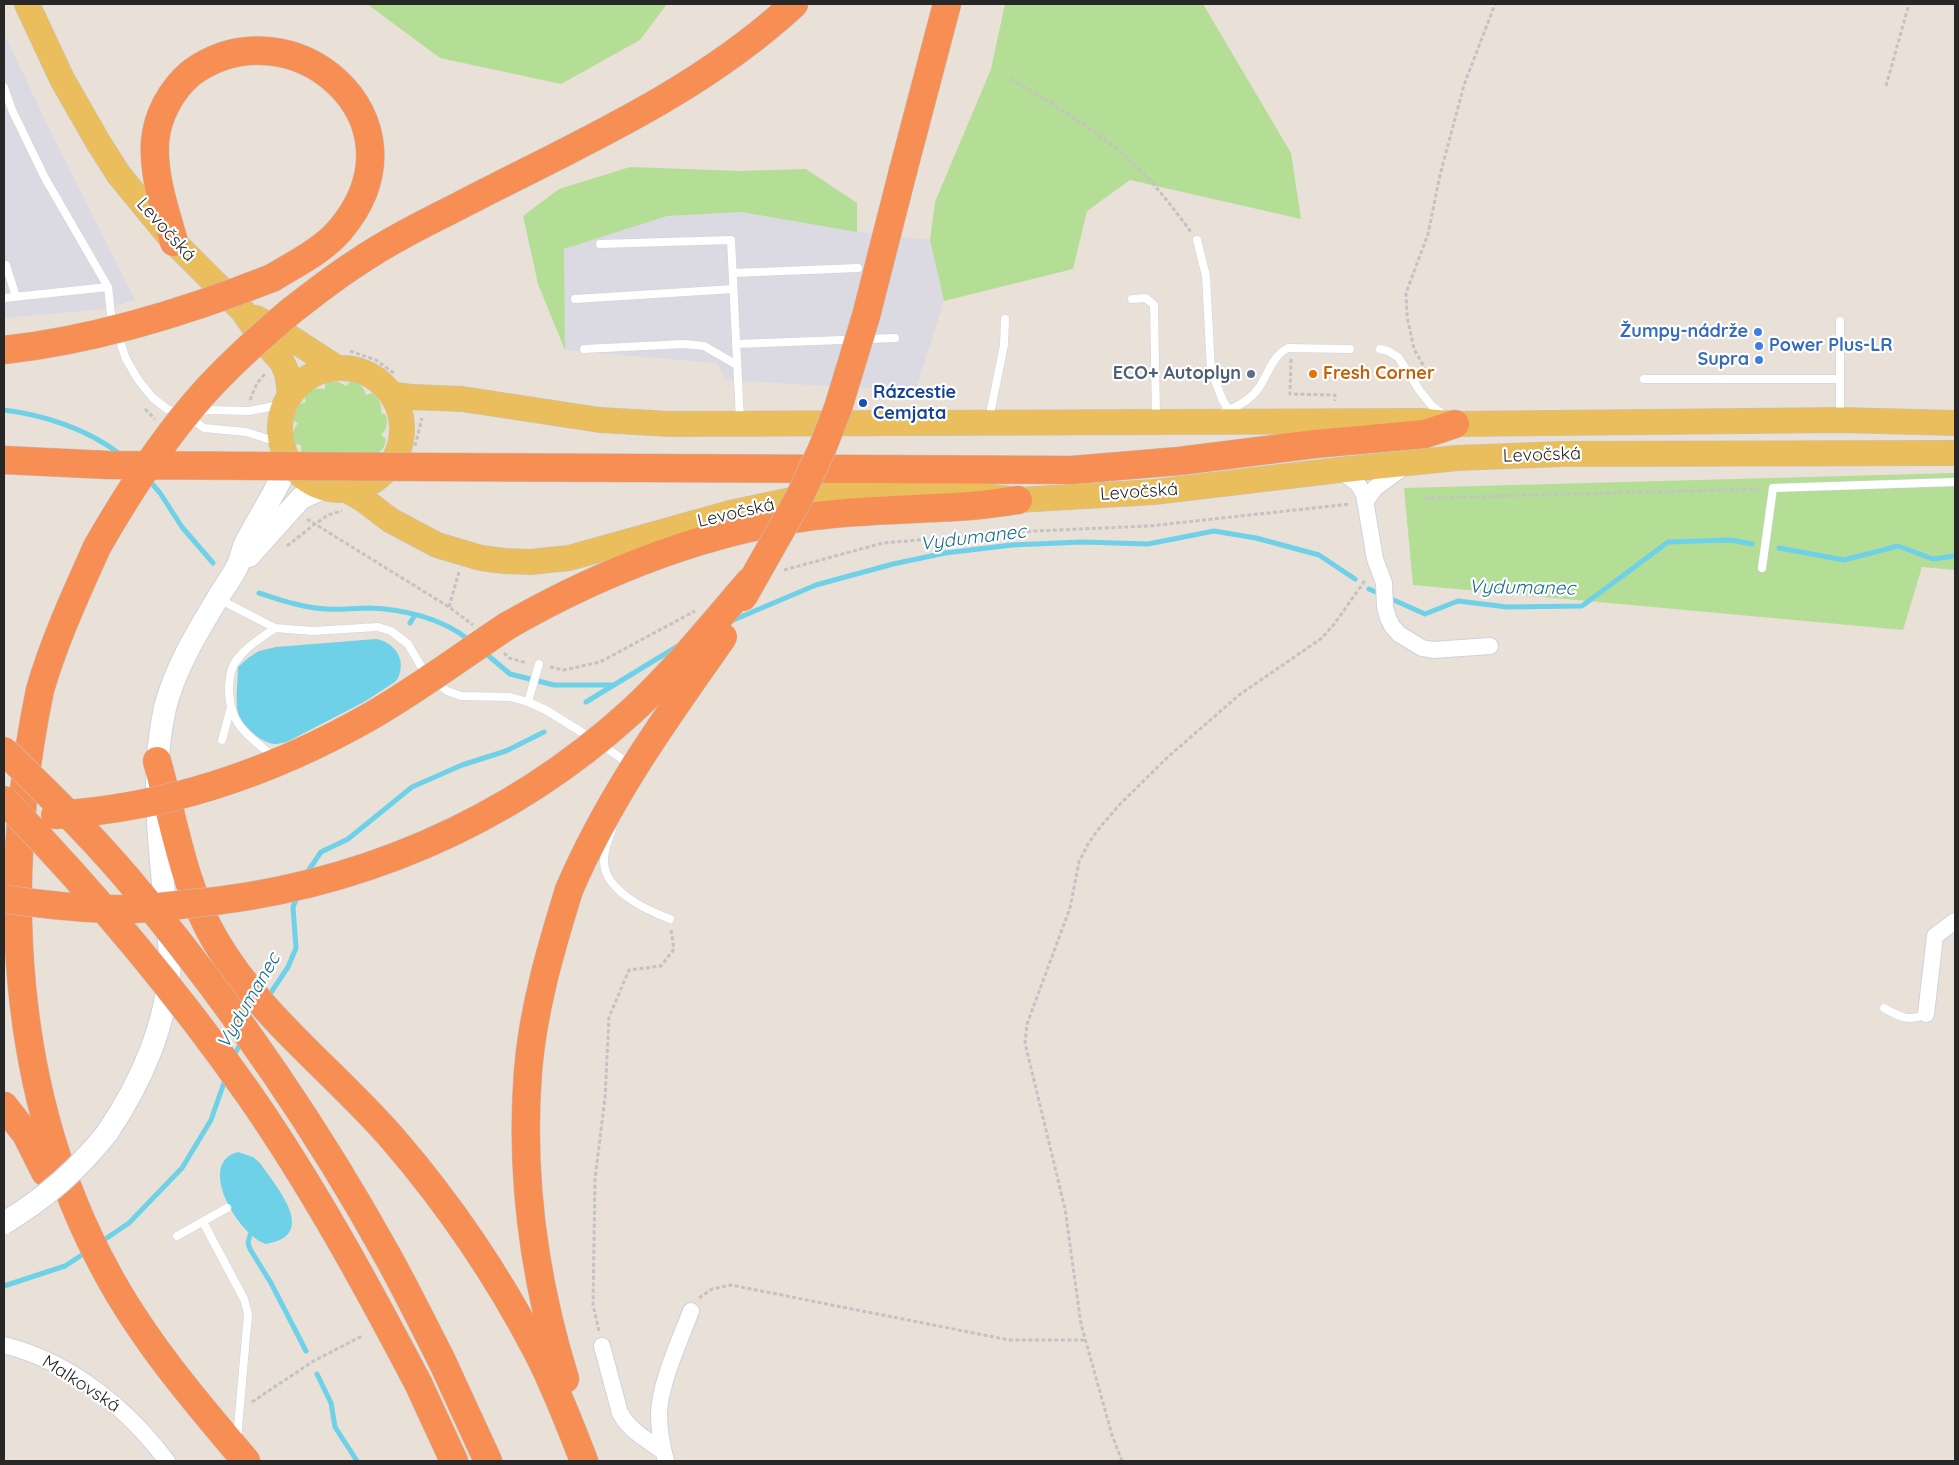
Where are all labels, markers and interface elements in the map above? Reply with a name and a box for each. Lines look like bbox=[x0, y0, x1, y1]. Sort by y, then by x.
street label: Levočská bbox=[132, 194, 200, 266]
place label: Žumpy-nádrže bbox=[1620, 321, 1748, 343]
marker: Žumpy-nádrže bbox=[1752, 326, 1764, 338]
place label: Power Plus-LR bbox=[1769, 335, 1893, 357]
marker: Power Plus-LR bbox=[1753, 340, 1765, 352]
place label: Supra bbox=[1697, 349, 1749, 371]
marker: Supra bbox=[1753, 354, 1765, 366]
place label: ECO+ Autoplyn bbox=[1113, 363, 1241, 385]
place label: Fresh Corner bbox=[1323, 363, 1435, 385]
marker: ECO+ Autoplyn bbox=[1245, 368, 1257, 380]
marker: Fresh Corner bbox=[1307, 368, 1319, 380]
place label: Rázcestie Cemjata bbox=[873, 382, 956, 424]
marker: Rázcestie Cemjata bbox=[857, 397, 869, 409]
street label: Levočská bbox=[1503, 443, 1581, 467]
street label: Levočská bbox=[1099, 478, 1179, 506]
street label: Levočská bbox=[695, 494, 777, 532]
water label: Vydumanec bbox=[919, 520, 1027, 556]
water label: Vydumanec bbox=[1469, 576, 1575, 600]
water label: Vydumanec bbox=[213, 949, 285, 1053]
street label: Malkovská bbox=[38, 1351, 124, 1417]

